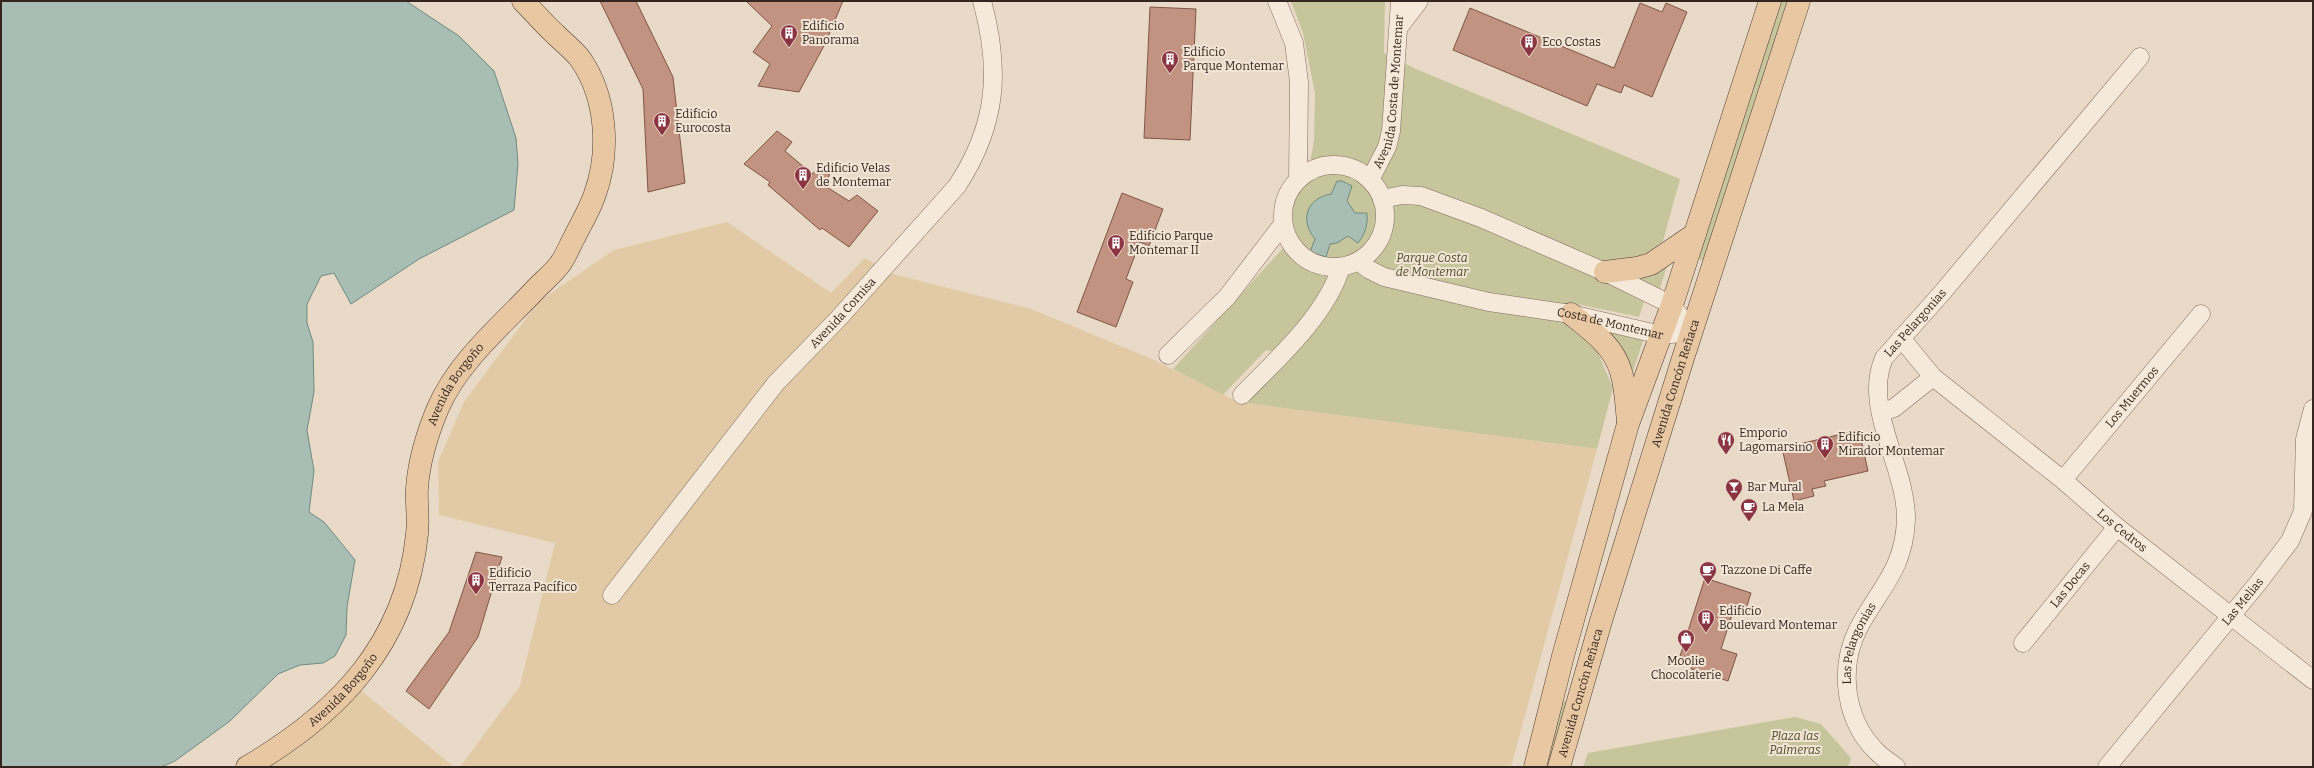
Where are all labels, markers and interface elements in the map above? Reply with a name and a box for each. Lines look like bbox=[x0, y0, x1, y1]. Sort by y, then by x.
street label: Avenida Costa de Montemar bbox=[1370, 14, 1406, 171]
place label: Edificio Panorama bbox=[802, 19, 860, 47]
building icon: Edificio Panorama bbox=[779, 23, 799, 48]
building icon: Eco Costas bbox=[1519, 32, 1539, 57]
place label: Eco Costas bbox=[1542, 35, 1601, 49]
place label: Edificio Parque Montemar bbox=[1183, 45, 1285, 73]
building icon: Edificio Parque Montemar bbox=[1160, 49, 1180, 74]
place label: Edificio Eurocosta bbox=[675, 107, 731, 135]
building icon: Edificio Eurocosta bbox=[652, 111, 672, 136]
place label: Edificio Velas de Montemar bbox=[816, 161, 892, 189]
building icon: Edificio Velas de Montemar bbox=[793, 165, 813, 190]
place label: Edificio Parque Montemar II bbox=[1129, 229, 1213, 257]
building icon: Edificio Parque Montemar II bbox=[1106, 233, 1126, 258]
park label: Parque Costa de Montemar bbox=[1396, 251, 1469, 279]
street label: Avenida Cornisa bbox=[807, 274, 879, 351]
street label: Las Pelargonias bbox=[1881, 286, 1949, 360]
street label: Costa de Montemar bbox=[1556, 305, 1665, 342]
street label: Avenida Concón Reñaca bbox=[1649, 317, 1702, 449]
street label: Avenida Borgoño bbox=[425, 340, 487, 428]
street label: Los Muermos bbox=[2103, 363, 2162, 430]
place label: Emporio Lagomarsino bbox=[1739, 426, 1813, 454]
restaurant icon: Emporio Lagomarsino bbox=[1716, 430, 1736, 455]
place label: Edificio Mirador Montemar bbox=[1838, 430, 1945, 458]
building icon: Edificio Mirador Montemar bbox=[1815, 434, 1835, 459]
bar icon: Bar Mural bbox=[1724, 477, 1744, 502]
place label: Bar Mural bbox=[1747, 480, 1802, 494]
cafe icon: La Mela bbox=[1739, 497, 1759, 522]
place label: La Mela bbox=[1762, 500, 1805, 514]
street label: Los Cedros bbox=[2094, 506, 2150, 555]
street label: Las Docas bbox=[2047, 559, 2093, 610]
cafe icon: Tazzone Di Caffe bbox=[1698, 560, 1718, 585]
place label: Tazzone Di Caffe bbox=[1721, 563, 1812, 577]
place label: Edificio Terraza Pacífico bbox=[489, 566, 577, 594]
building icon: Edificio Terraza Pacífico bbox=[466, 570, 486, 595]
street label: Las Melias bbox=[2219, 575, 2267, 628]
street label: Las Pelargonias bbox=[1840, 600, 1879, 685]
place label: Edificio Boulevard Montemar bbox=[1719, 604, 1838, 632]
building icon: Edificio Boulevard Montemar bbox=[1696, 608, 1716, 633]
street label: Avenida Concón Reñaca bbox=[1555, 627, 1606, 759]
shop icon: Moolie Chocolaterie bbox=[1676, 628, 1696, 653]
street label: Avenida Borgoño bbox=[306, 650, 380, 729]
place label: Moolie Chocolaterie bbox=[1651, 654, 1721, 682]
park label: Plaza las Palmeras bbox=[1769, 729, 1821, 757]

